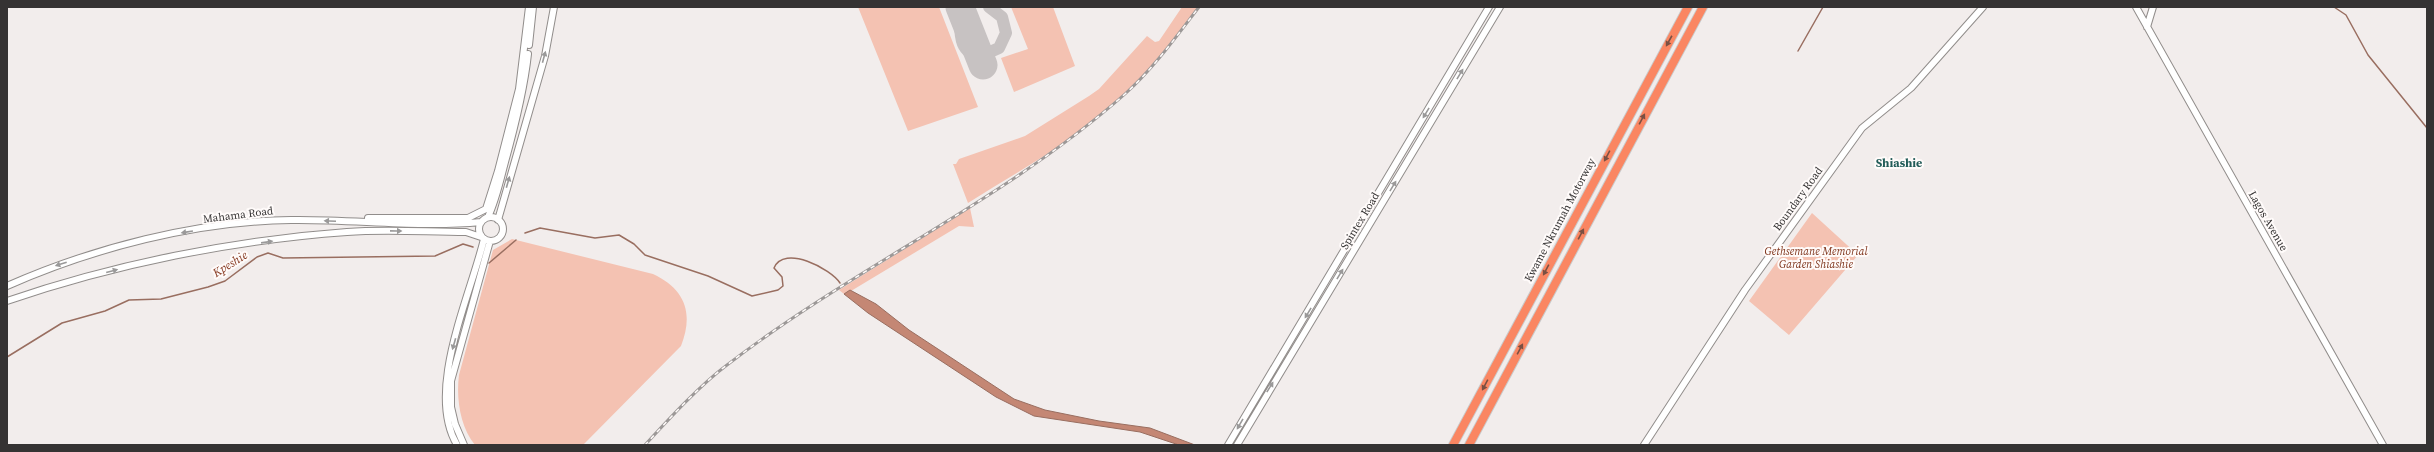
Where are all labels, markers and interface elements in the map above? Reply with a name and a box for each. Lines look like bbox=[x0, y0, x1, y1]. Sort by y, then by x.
one-way arrow bbox=[1666, 35, 1672, 47]
one-way arrow bbox=[542, 51, 548, 63]
one-way arrow bbox=[1456, 68, 1463, 80]
one-way arrow bbox=[1422, 107, 1429, 119]
one-way arrow bbox=[1639, 113, 1645, 125]
one-way arrow bbox=[1604, 150, 1610, 161]
street label: Kwame Nkrumah Motorway bbox=[1521, 155, 1599, 284]
district label: Shiashie bbox=[1876, 155, 1922, 171]
street label: Boundary Road bbox=[1770, 163, 1827, 234]
one-way arrow bbox=[505, 176, 511, 188]
one-way arrow bbox=[1389, 180, 1396, 192]
street label: Lagos Avenue bbox=[2245, 188, 2291, 254]
street label: Spintex Road bbox=[1337, 189, 1383, 252]
street label: Mahama Road bbox=[202, 203, 275, 227]
one-way arrow bbox=[324, 217, 336, 224]
one-way arrow bbox=[390, 228, 403, 234]
one-way arrow bbox=[1578, 228, 1584, 240]
one-way arrow bbox=[181, 229, 193, 235]
one-way arrow bbox=[261, 239, 273, 245]
park label: Gethsemane Memorial Garden Shiashie bbox=[1765, 244, 1868, 272]
water label: Kpeshie bbox=[209, 247, 251, 281]
one-way arrow bbox=[55, 261, 67, 267]
one-way arrow bbox=[1542, 264, 1549, 276]
one-way arrow bbox=[105, 267, 118, 273]
one-way arrow bbox=[1336, 269, 1344, 279]
one-way arrow bbox=[1304, 307, 1311, 319]
one-way arrow bbox=[451, 338, 457, 350]
one-way arrow bbox=[1517, 343, 1523, 355]
one-way arrow bbox=[1481, 379, 1488, 391]
one-way arrow bbox=[1266, 382, 1274, 392]
one-way arrow bbox=[1237, 418, 1244, 430]

